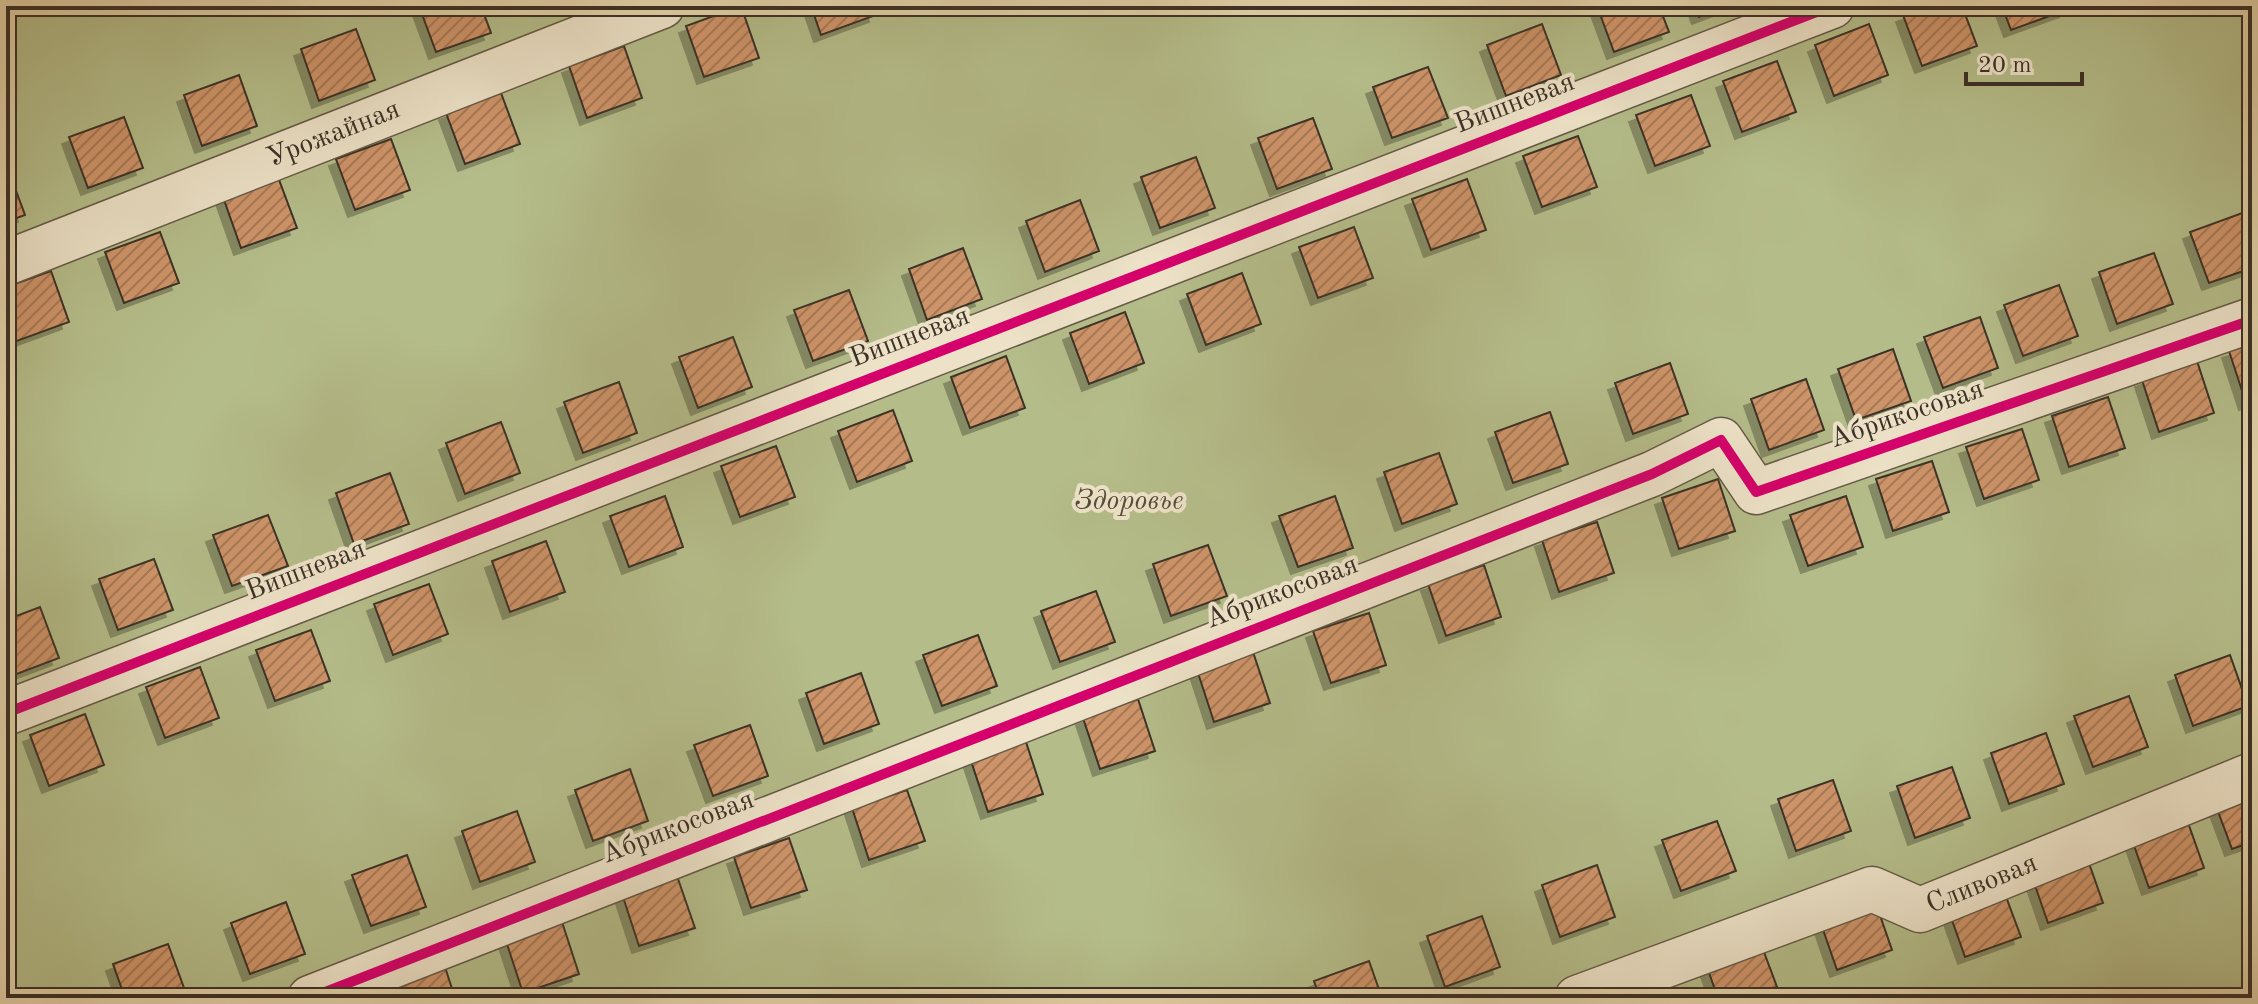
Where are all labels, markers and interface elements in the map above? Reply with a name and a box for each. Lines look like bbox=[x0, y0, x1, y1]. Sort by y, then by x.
scale bar bbox=[1966, 36, 2082, 86]
text: 20 m bbox=[1978, 54, 2032, 78]
street label: Вишневая bbox=[1451, 68, 1579, 140]
street label: Урожайная bbox=[263, 96, 404, 173]
street label: Вишневая bbox=[846, 302, 974, 374]
street label: Абрикосовая bbox=[1826, 376, 1988, 454]
park label: Здоровье bbox=[1075, 487, 1183, 516]
street label: Вишневая bbox=[242, 535, 370, 607]
street label: Абрикосовая bbox=[1202, 551, 1362, 635]
street label: Абрикосовая bbox=[598, 786, 758, 870]
street label: Сливовая bbox=[1923, 850, 2042, 920]

